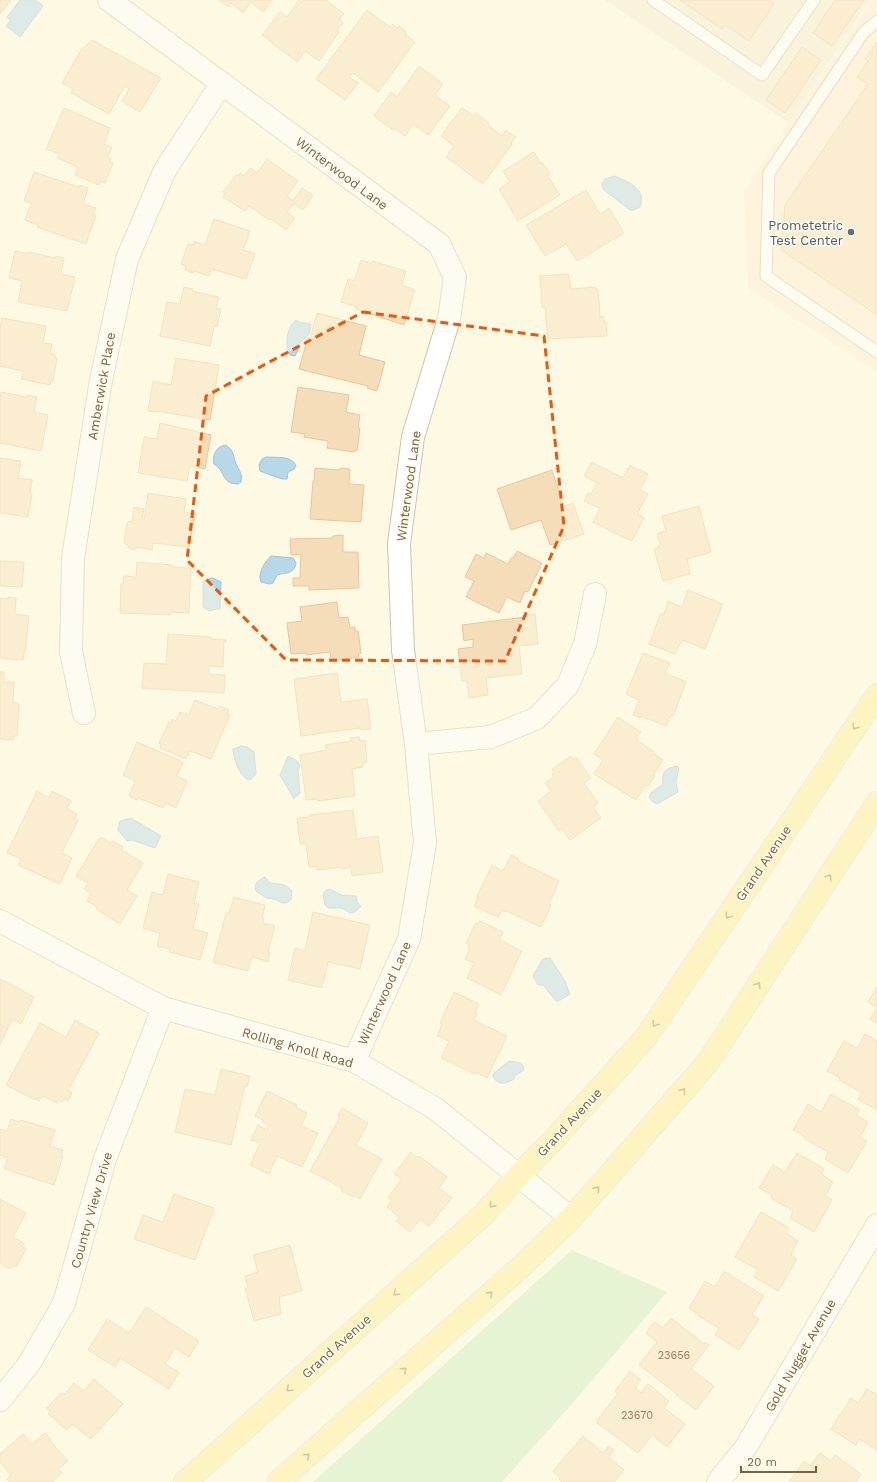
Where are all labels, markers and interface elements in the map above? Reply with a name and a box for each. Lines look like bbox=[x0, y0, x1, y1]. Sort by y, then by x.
street label: Winterwood Lane bbox=[293, 134, 391, 213]
place label: Prometetric Test Center bbox=[768, 218, 843, 248]
marker: Prometetric Test Center bbox=[846, 227, 856, 237]
street label: Amberwick Place bbox=[85, 331, 118, 441]
street label: Winterwood Lane bbox=[393, 430, 424, 542]
one-way arrow bbox=[852, 723, 860, 730]
street label: Grand Avenue bbox=[733, 823, 794, 904]
one-way arrow bbox=[824, 874, 831, 881]
one-way arrow bbox=[725, 912, 733, 919]
street label: Winterwood Lane bbox=[355, 939, 414, 1047]
one-way arrow bbox=[753, 983, 760, 990]
one-way arrow bbox=[652, 1020, 660, 1027]
street label: Rolling Knoll Road bbox=[240, 1024, 355, 1071]
street label: Grand Avenue bbox=[534, 1085, 605, 1160]
one-way arrow bbox=[678, 1088, 685, 1096]
street label: Country View Drive bbox=[68, 1150, 115, 1270]
one-way arrow bbox=[592, 1186, 600, 1194]
one-way arrow bbox=[489, 1200, 497, 1208]
one-way arrow bbox=[393, 1288, 401, 1295]
one-way arrow bbox=[485, 1291, 493, 1298]
street label: Gold Nugget Avenue bbox=[762, 1296, 839, 1414]
street label: Grand Avenue bbox=[299, 1311, 374, 1381]
house number: 23656 bbox=[658, 1349, 691, 1362]
one-way arrow bbox=[399, 1367, 407, 1375]
one-way arrow bbox=[286, 1384, 294, 1391]
house number: 23670 bbox=[621, 1409, 653, 1422]
scale bar bbox=[741, 1448, 816, 1474]
one-way arrow bbox=[302, 1454, 309, 1461]
text: 20 m bbox=[747, 1455, 777, 1469]

